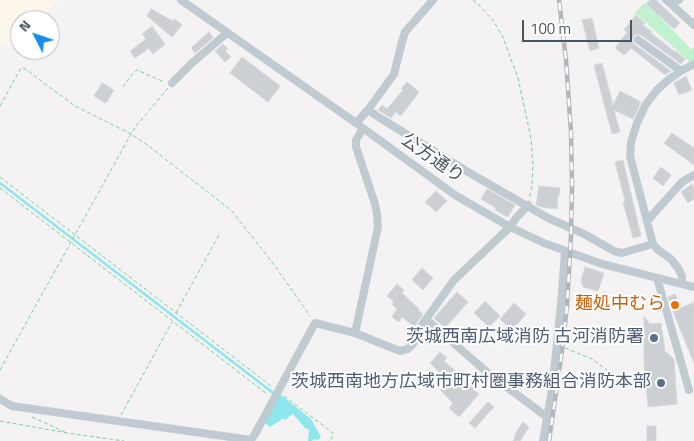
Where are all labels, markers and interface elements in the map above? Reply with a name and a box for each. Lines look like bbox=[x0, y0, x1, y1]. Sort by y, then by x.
north arrow bbox=[10, 10, 60, 60]
scale bar bbox=[524, 10, 634, 42]
text: N bbox=[13, 15, 35, 36]
text: 100 m bbox=[530, 17, 571, 40]
street label: 公方通り bbox=[396, 130, 468, 188]
place label: 麺処中むら bbox=[575, 294, 665, 316]
marker: 麺処中むら bbox=[669, 299, 681, 311]
place label: 茨城西南広域消防 古河消防署 bbox=[406, 327, 644, 349]
marker: 茨城西南広域消防 古河消防署 bbox=[648, 332, 660, 344]
place label: 茨城西南地方広域市町村圏事務組合消防本部 bbox=[291, 372, 651, 394]
marker: 茨城西南地方広域市町村圏事務組合消防本部 bbox=[655, 377, 667, 389]

